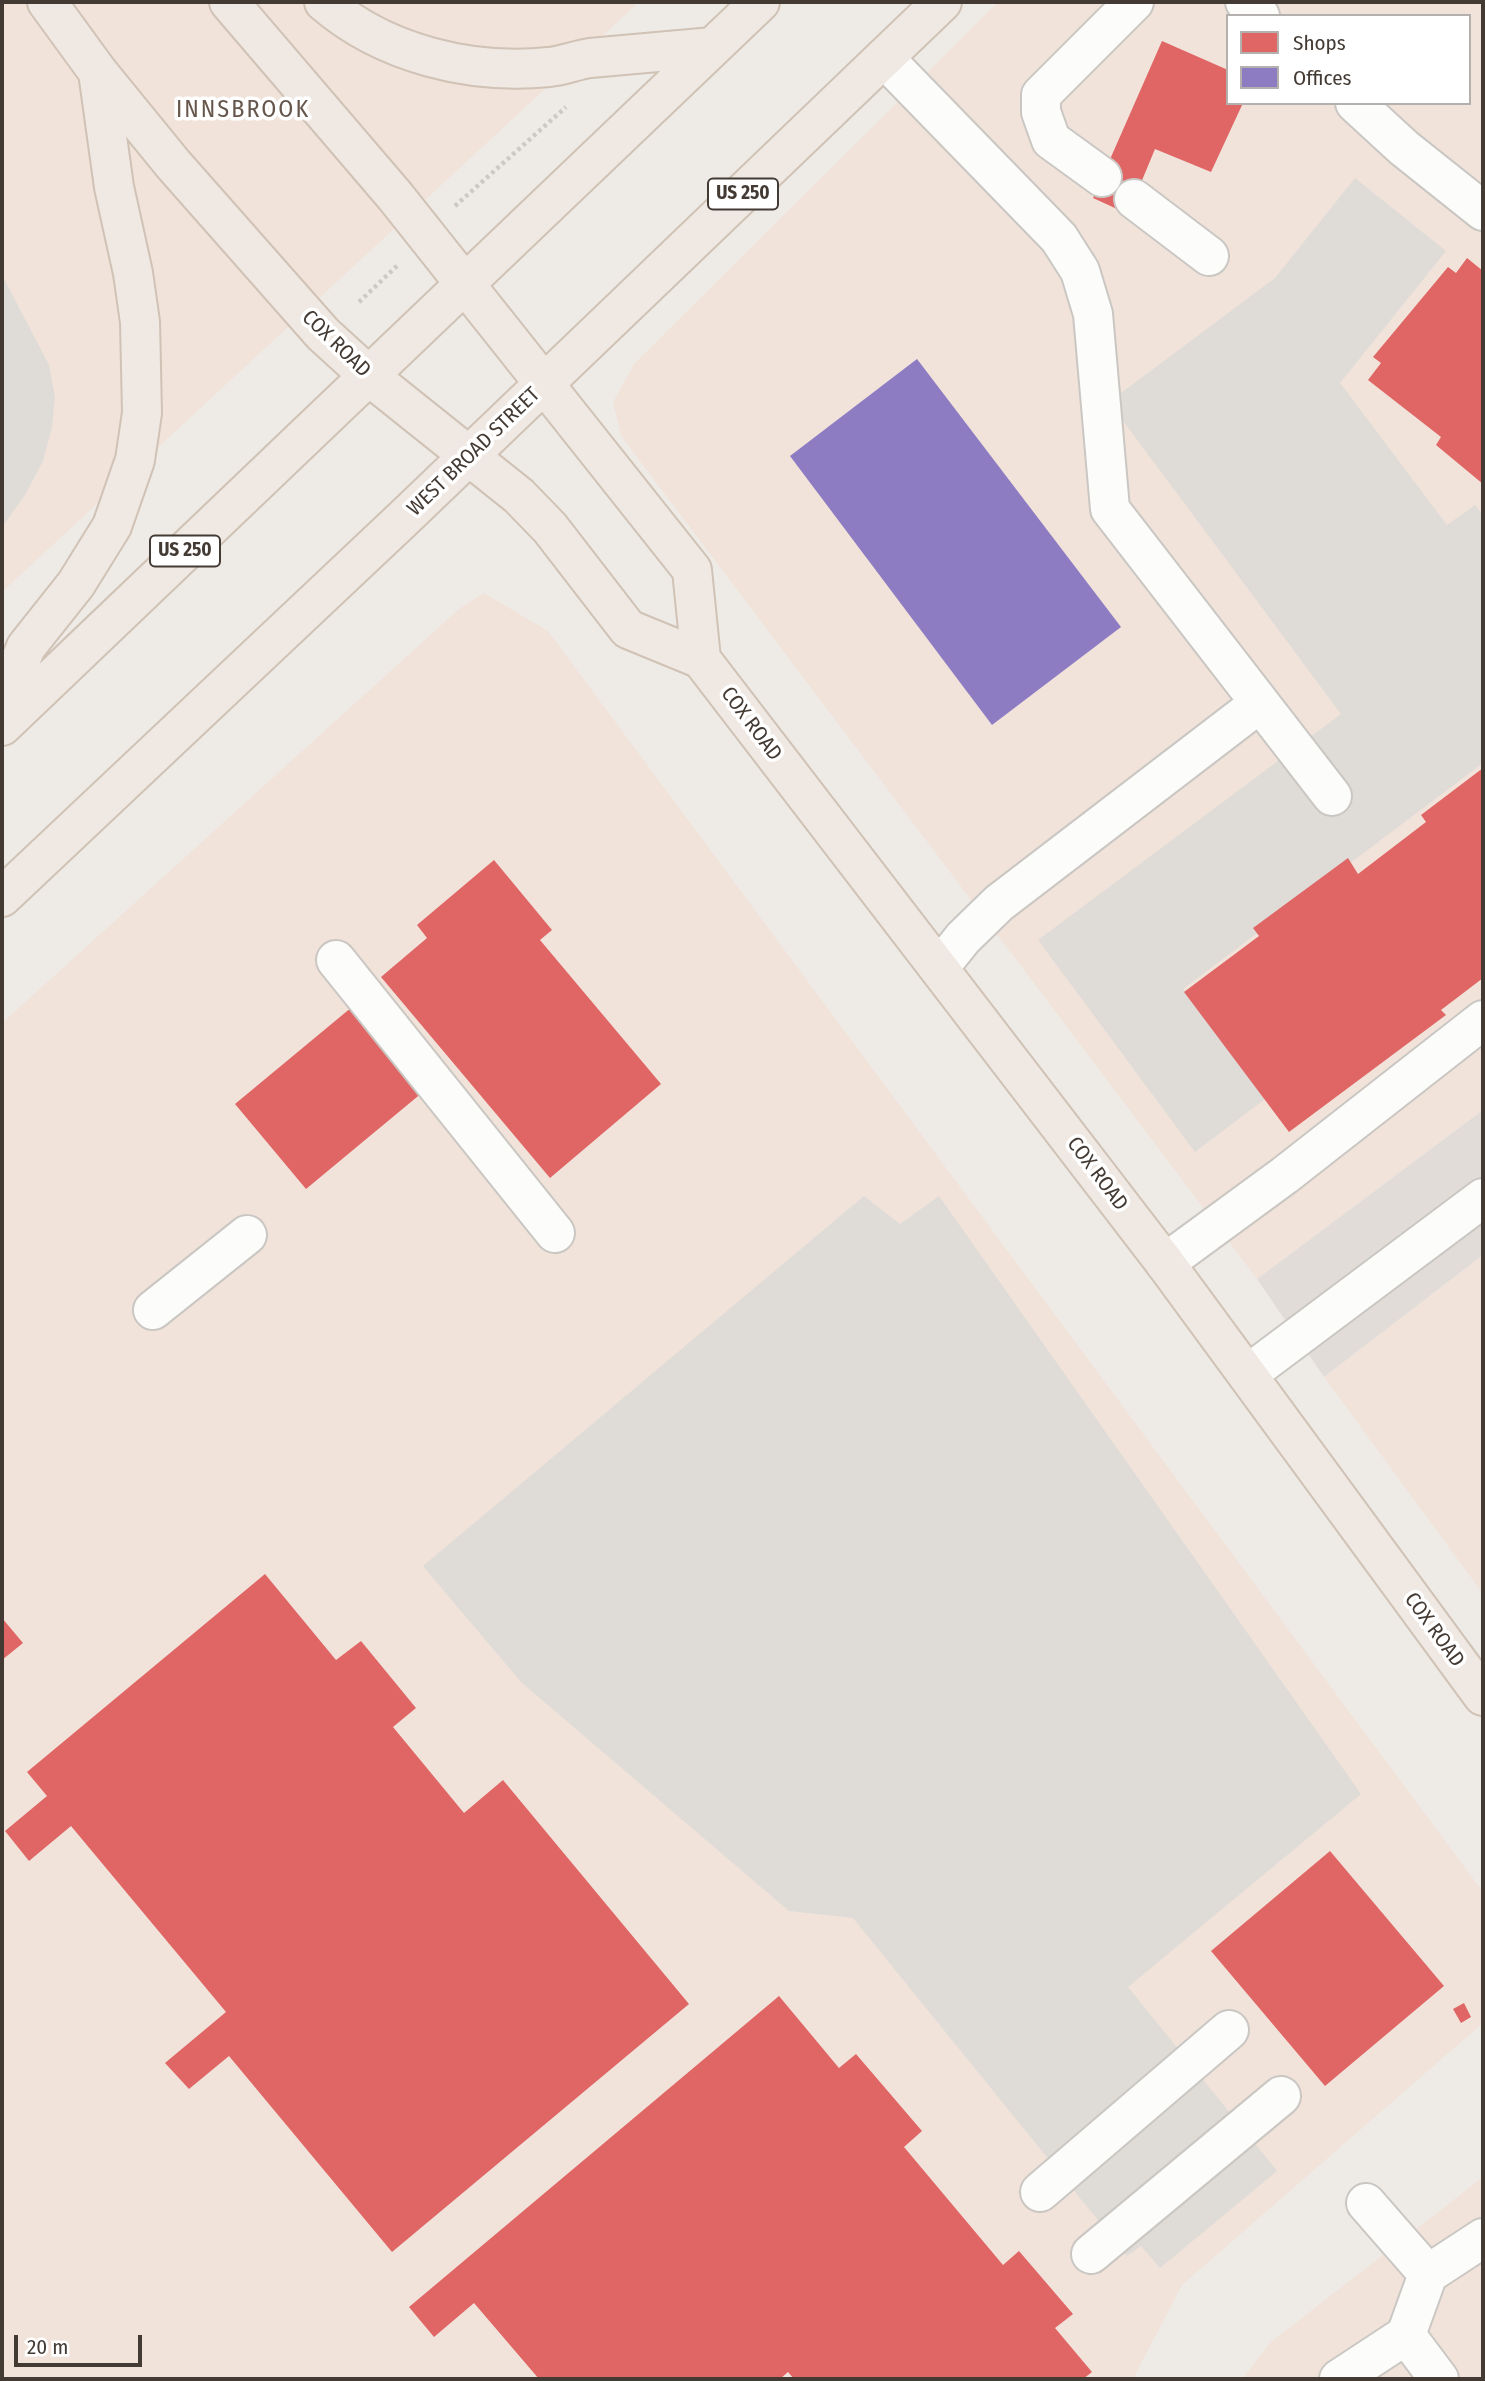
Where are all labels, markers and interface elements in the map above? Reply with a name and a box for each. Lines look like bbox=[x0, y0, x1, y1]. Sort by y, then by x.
legend bbox=[1226, 14, 1471, 105]
text: Shops bbox=[1293, 30, 1346, 56]
text: Offices bbox=[1293, 65, 1352, 91]
district label: INNSBROOK bbox=[177, 96, 309, 124]
road number: US 250 bbox=[708, 178, 778, 210]
street label: COX ROAD bbox=[296, 305, 376, 383]
street label: WEST BROAD STREET bbox=[403, 382, 545, 522]
road number: US 250 bbox=[150, 536, 220, 566]
street label: COX ROAD bbox=[715, 682, 787, 766]
street label: COX ROAD bbox=[1061, 1132, 1133, 1216]
street label: COX ROAD bbox=[1399, 1588, 1469, 1672]
scale bar bbox=[18, 2322, 145, 2366]
text: 20 m bbox=[27, 2334, 68, 2360]

